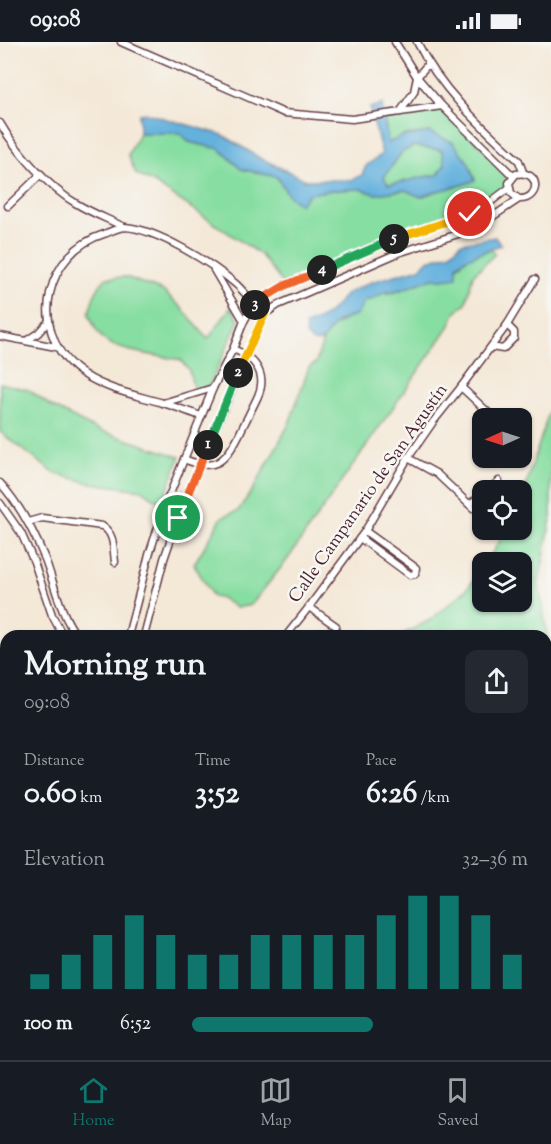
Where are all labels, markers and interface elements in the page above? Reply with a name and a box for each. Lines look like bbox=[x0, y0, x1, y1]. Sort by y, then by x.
text: 09:08 bbox=[30, 5, 80, 37]
pin bbox=[444, 188, 495, 239]
icon: check bbox=[453, 197, 486, 230]
pin: 5 bbox=[379, 224, 409, 254]
text: 5 bbox=[391, 227, 397, 250]
pin: 4 bbox=[307, 255, 337, 285]
text: 4 bbox=[318, 258, 326, 281]
pin: 3 bbox=[240, 290, 270, 320]
text: 3 bbox=[252, 293, 258, 316]
pin: 2 bbox=[223, 358, 253, 388]
text: 2 bbox=[234, 361, 242, 384]
street label: Calle Campanario de San Agustín bbox=[283, 379, 455, 609]
north arrow bbox=[472, 408, 532, 468]
map controls bbox=[472, 408, 532, 612]
pin: 1 bbox=[193, 430, 223, 460]
text: 1 bbox=[205, 433, 211, 456]
button: locate bbox=[472, 480, 532, 540]
pin bbox=[152, 492, 203, 543]
icon: arrive bbox=[161, 501, 194, 534]
button: layers bbox=[472, 552, 532, 612]
text: Morning run bbox=[24, 642, 206, 690]
button: share bbox=[465, 650, 528, 713]
text: 09:08 bbox=[24, 689, 70, 718]
text: Distance bbox=[24, 750, 84, 773]
text: Time bbox=[195, 750, 231, 773]
text: Pace bbox=[366, 750, 397, 773]
text: 0.60 bbox=[24, 773, 77, 816]
text: 3:52 bbox=[195, 773, 239, 816]
text: 6:26 bbox=[366, 773, 417, 816]
text: km bbox=[77, 787, 102, 810]
text: /km bbox=[417, 787, 450, 810]
text: Elevation bbox=[24, 846, 105, 875]
text: 32–36 m bbox=[462, 846, 528, 875]
text: 100 m bbox=[24, 1010, 73, 1039]
text: 6:52 bbox=[120, 1010, 151, 1039]
tab: Home bbox=[72, 1074, 114, 1133]
tab: Map bbox=[259, 1074, 292, 1133]
tab: Saved bbox=[437, 1074, 478, 1133]

